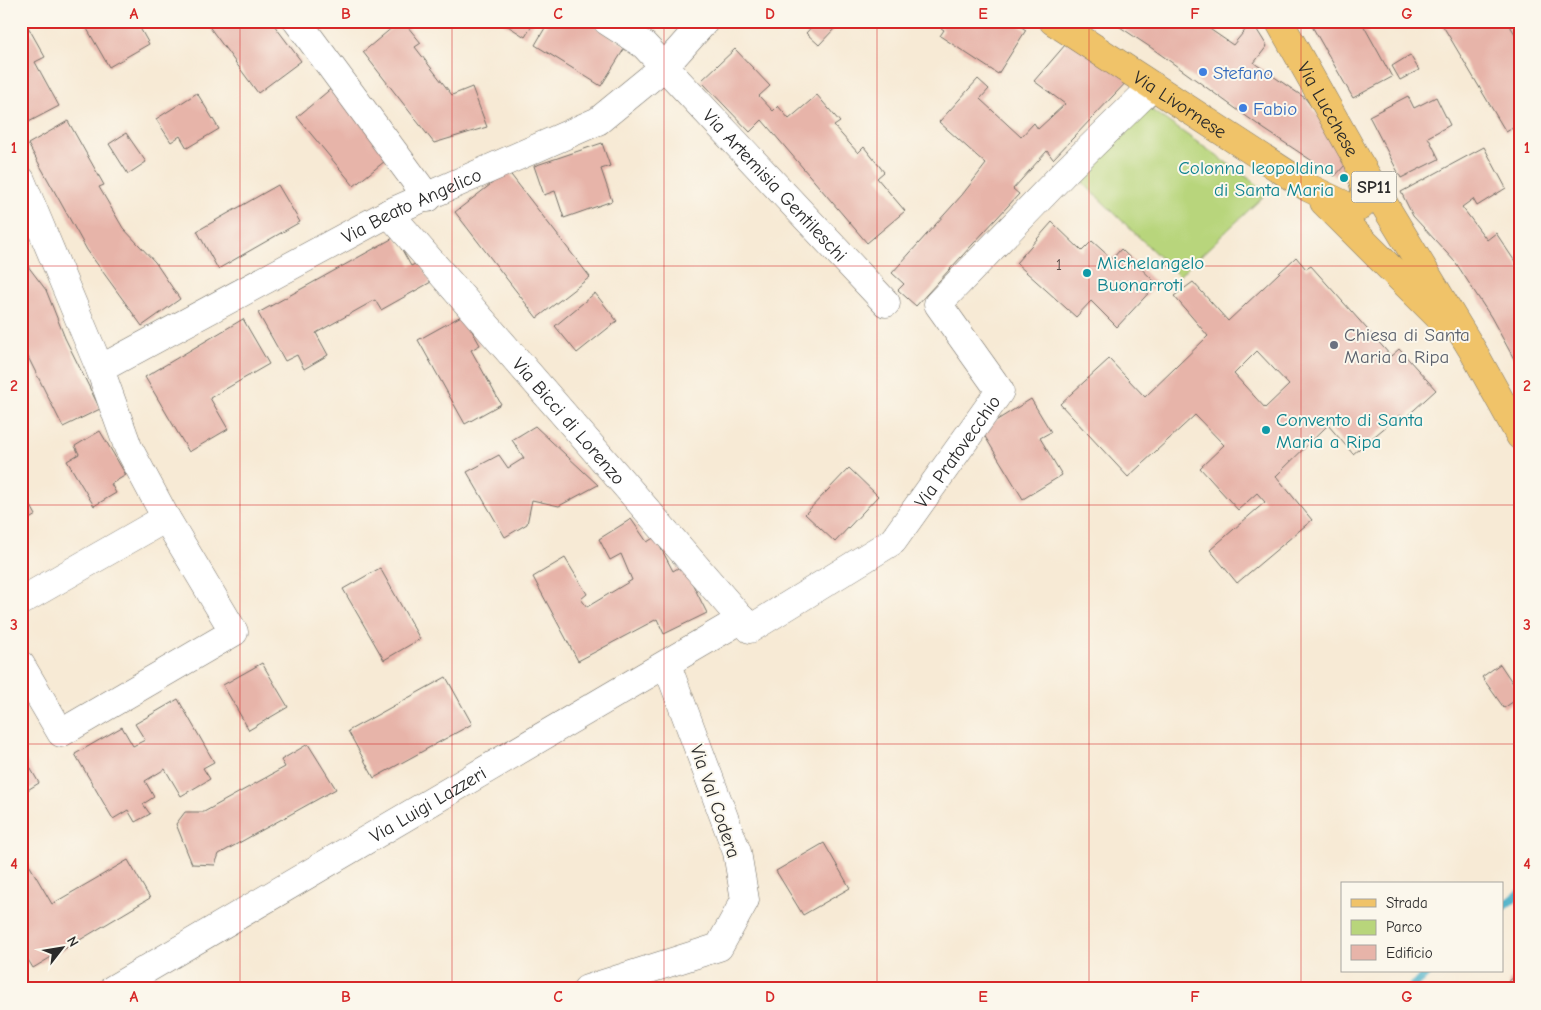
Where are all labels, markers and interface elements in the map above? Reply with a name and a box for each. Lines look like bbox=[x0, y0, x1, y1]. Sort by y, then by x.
text: A bbox=[130, 5, 139, 23]
text: B bbox=[341, 5, 351, 23]
text: C bbox=[553, 5, 563, 23]
text: D bbox=[765, 5, 775, 23]
text: E bbox=[978, 5, 988, 23]
text: F bbox=[1190, 5, 1200, 23]
text: G bbox=[1401, 5, 1413, 23]
street label: Via Lucchese bbox=[1292, 58, 1363, 161]
place label: Stefano bbox=[1213, 62, 1273, 84]
street label: Via Livornese bbox=[1129, 66, 1231, 143]
marker: Stefano bbox=[1197, 66, 1209, 78]
place label: Fabio bbox=[1253, 98, 1297, 120]
marker: Fabio bbox=[1237, 102, 1249, 114]
street label: Via Artemisia Gentileschi bbox=[698, 105, 851, 266]
text: 1 bbox=[11, 139, 17, 157]
text: 1 bbox=[1524, 139, 1530, 157]
place label: Colonna leopoldina di Santa Maria bbox=[1178, 157, 1334, 201]
street label: Via Beato Angelico bbox=[338, 164, 485, 248]
marker: Colonna leopoldina di Santa Maria bbox=[1338, 172, 1350, 184]
road number: SP11 bbox=[1352, 172, 1396, 202]
place label: Michelangelo Buonarroti bbox=[1097, 252, 1204, 296]
house number: 1 bbox=[1056, 256, 1062, 274]
marker: Michelangelo Buonarroti bbox=[1081, 267, 1093, 279]
place label: Chiesa di Santa Maria a Ripa bbox=[1344, 324, 1470, 368]
marker: Chiesa di Santa Maria a Ripa bbox=[1328, 339, 1340, 351]
street label: Via Bicci di Lorenzo bbox=[507, 353, 630, 489]
text: 2 bbox=[10, 377, 18, 395]
text: 2 bbox=[1523, 377, 1531, 395]
street label: Via Pratovecchio bbox=[910, 391, 1005, 512]
place label: Convento di Santa Maria a Ripa bbox=[1276, 409, 1423, 453]
marker: Convento di Santa Maria a Ripa bbox=[1260, 424, 1272, 436]
text: 3 bbox=[10, 616, 18, 634]
text: 3 bbox=[1523, 616, 1531, 634]
street label: Via Val Codera bbox=[685, 742, 745, 861]
street label: Via Luigi Lazzeri bbox=[366, 762, 490, 848]
text: 4 bbox=[10, 855, 18, 873]
text: 4 bbox=[1523, 855, 1531, 873]
legend bbox=[1341, 882, 1504, 972]
text: Strada bbox=[1386, 894, 1428, 912]
text: Parco bbox=[1386, 918, 1422, 936]
north arrow bbox=[38, 922, 88, 972]
text: N bbox=[63, 933, 82, 950]
text: Edificio bbox=[1386, 944, 1433, 962]
text: A bbox=[130, 988, 139, 1006]
text: B bbox=[341, 988, 351, 1006]
text: C bbox=[553, 988, 563, 1006]
text: D bbox=[765, 988, 775, 1006]
text: E bbox=[978, 988, 988, 1006]
text: F bbox=[1190, 988, 1200, 1006]
text: G bbox=[1401, 988, 1413, 1006]

